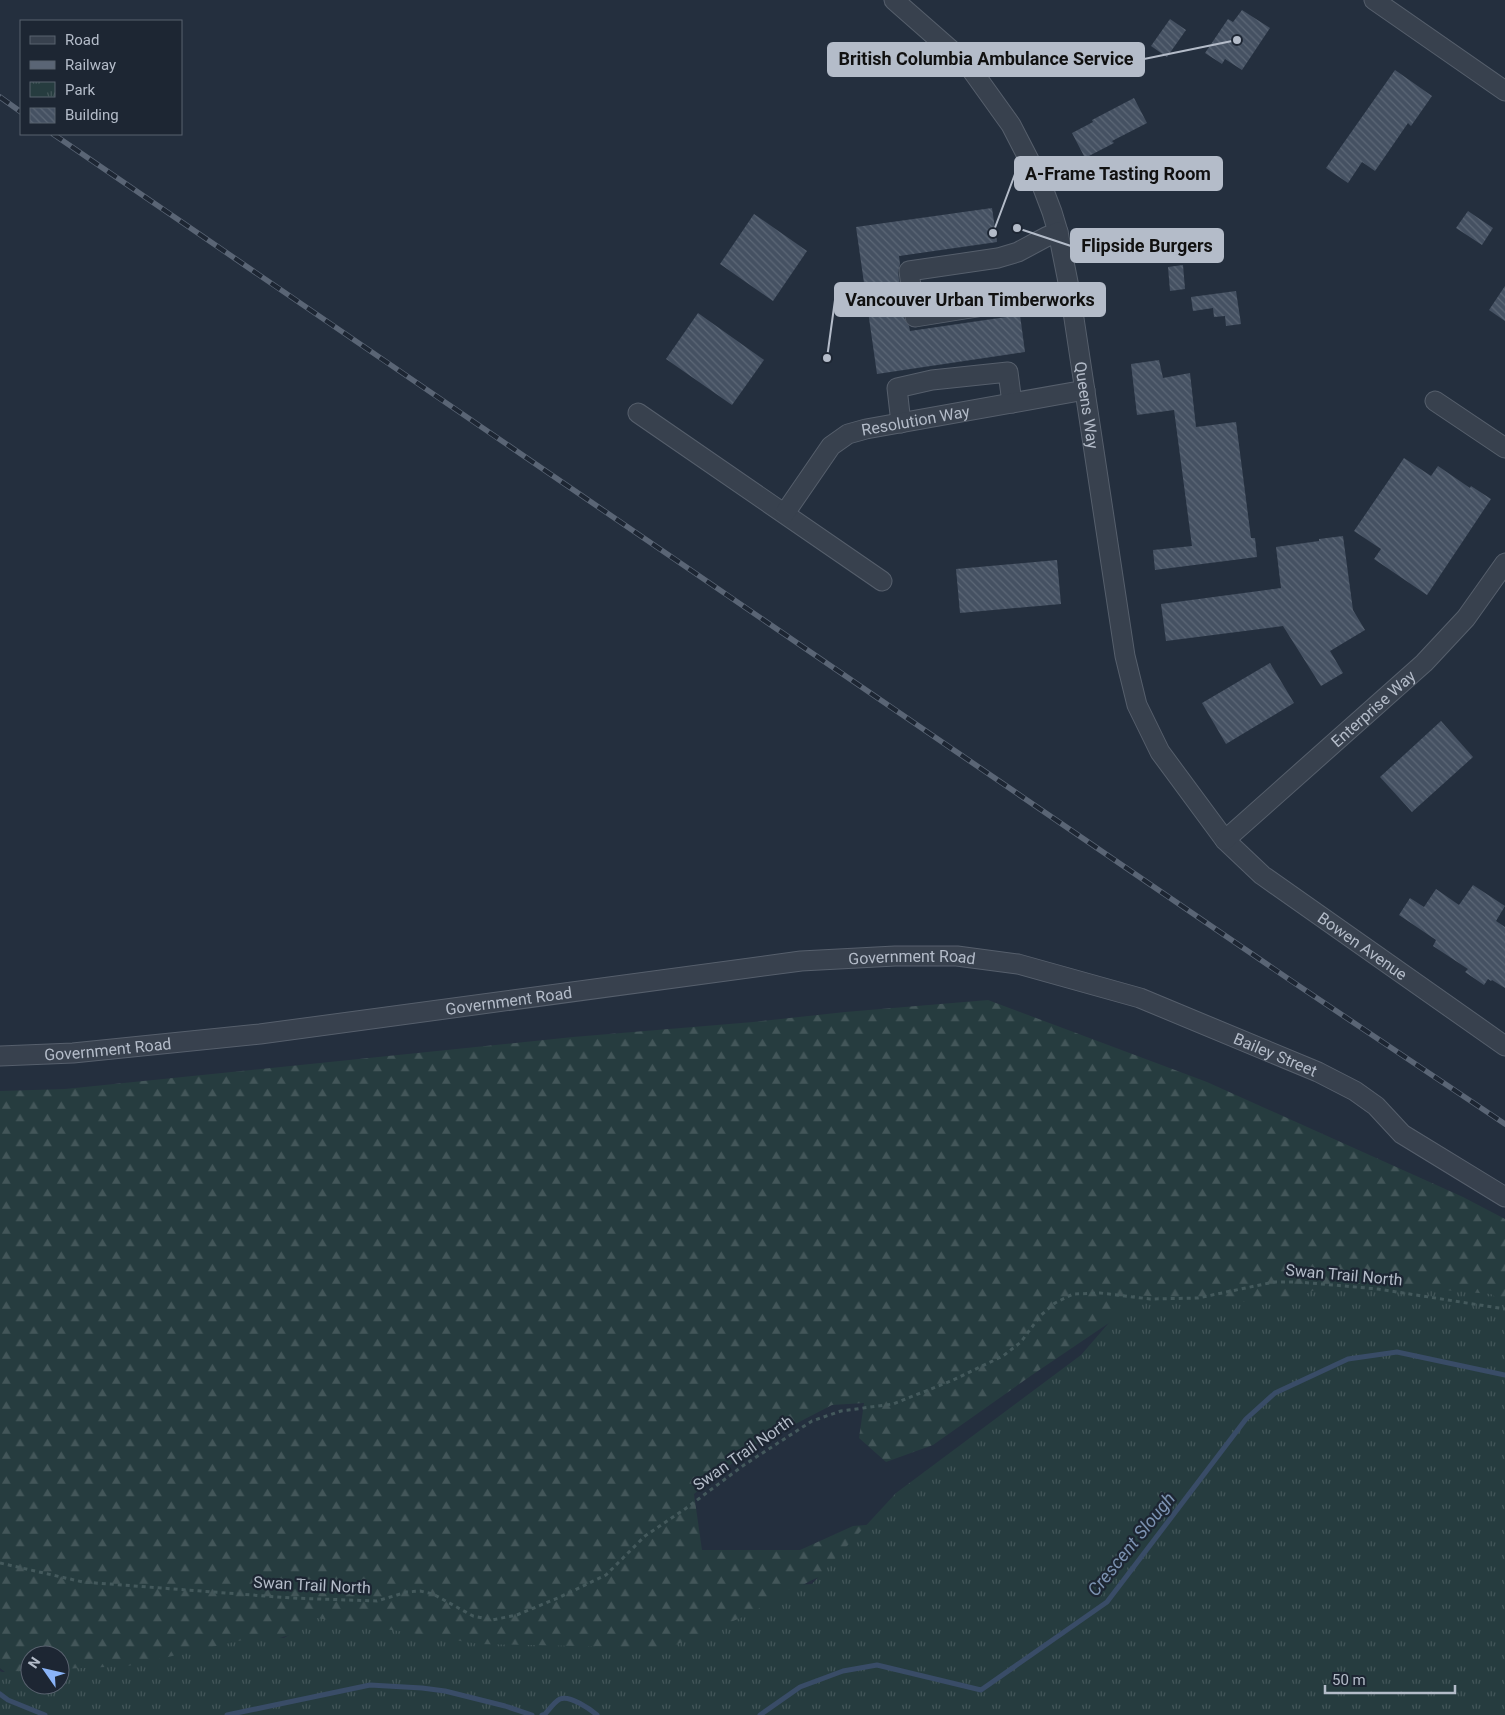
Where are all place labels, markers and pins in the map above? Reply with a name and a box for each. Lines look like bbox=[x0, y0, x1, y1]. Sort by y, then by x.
callout: British Columbia Ambulance Service bbox=[828, 43, 1144, 76]
callout: A-Frame Tasting Room bbox=[1015, 157, 1222, 190]
callout: Flipside Burgers bbox=[1071, 229, 1223, 262]
callout: Vancouver Urban Timberworks bbox=[835, 283, 1105, 316]

